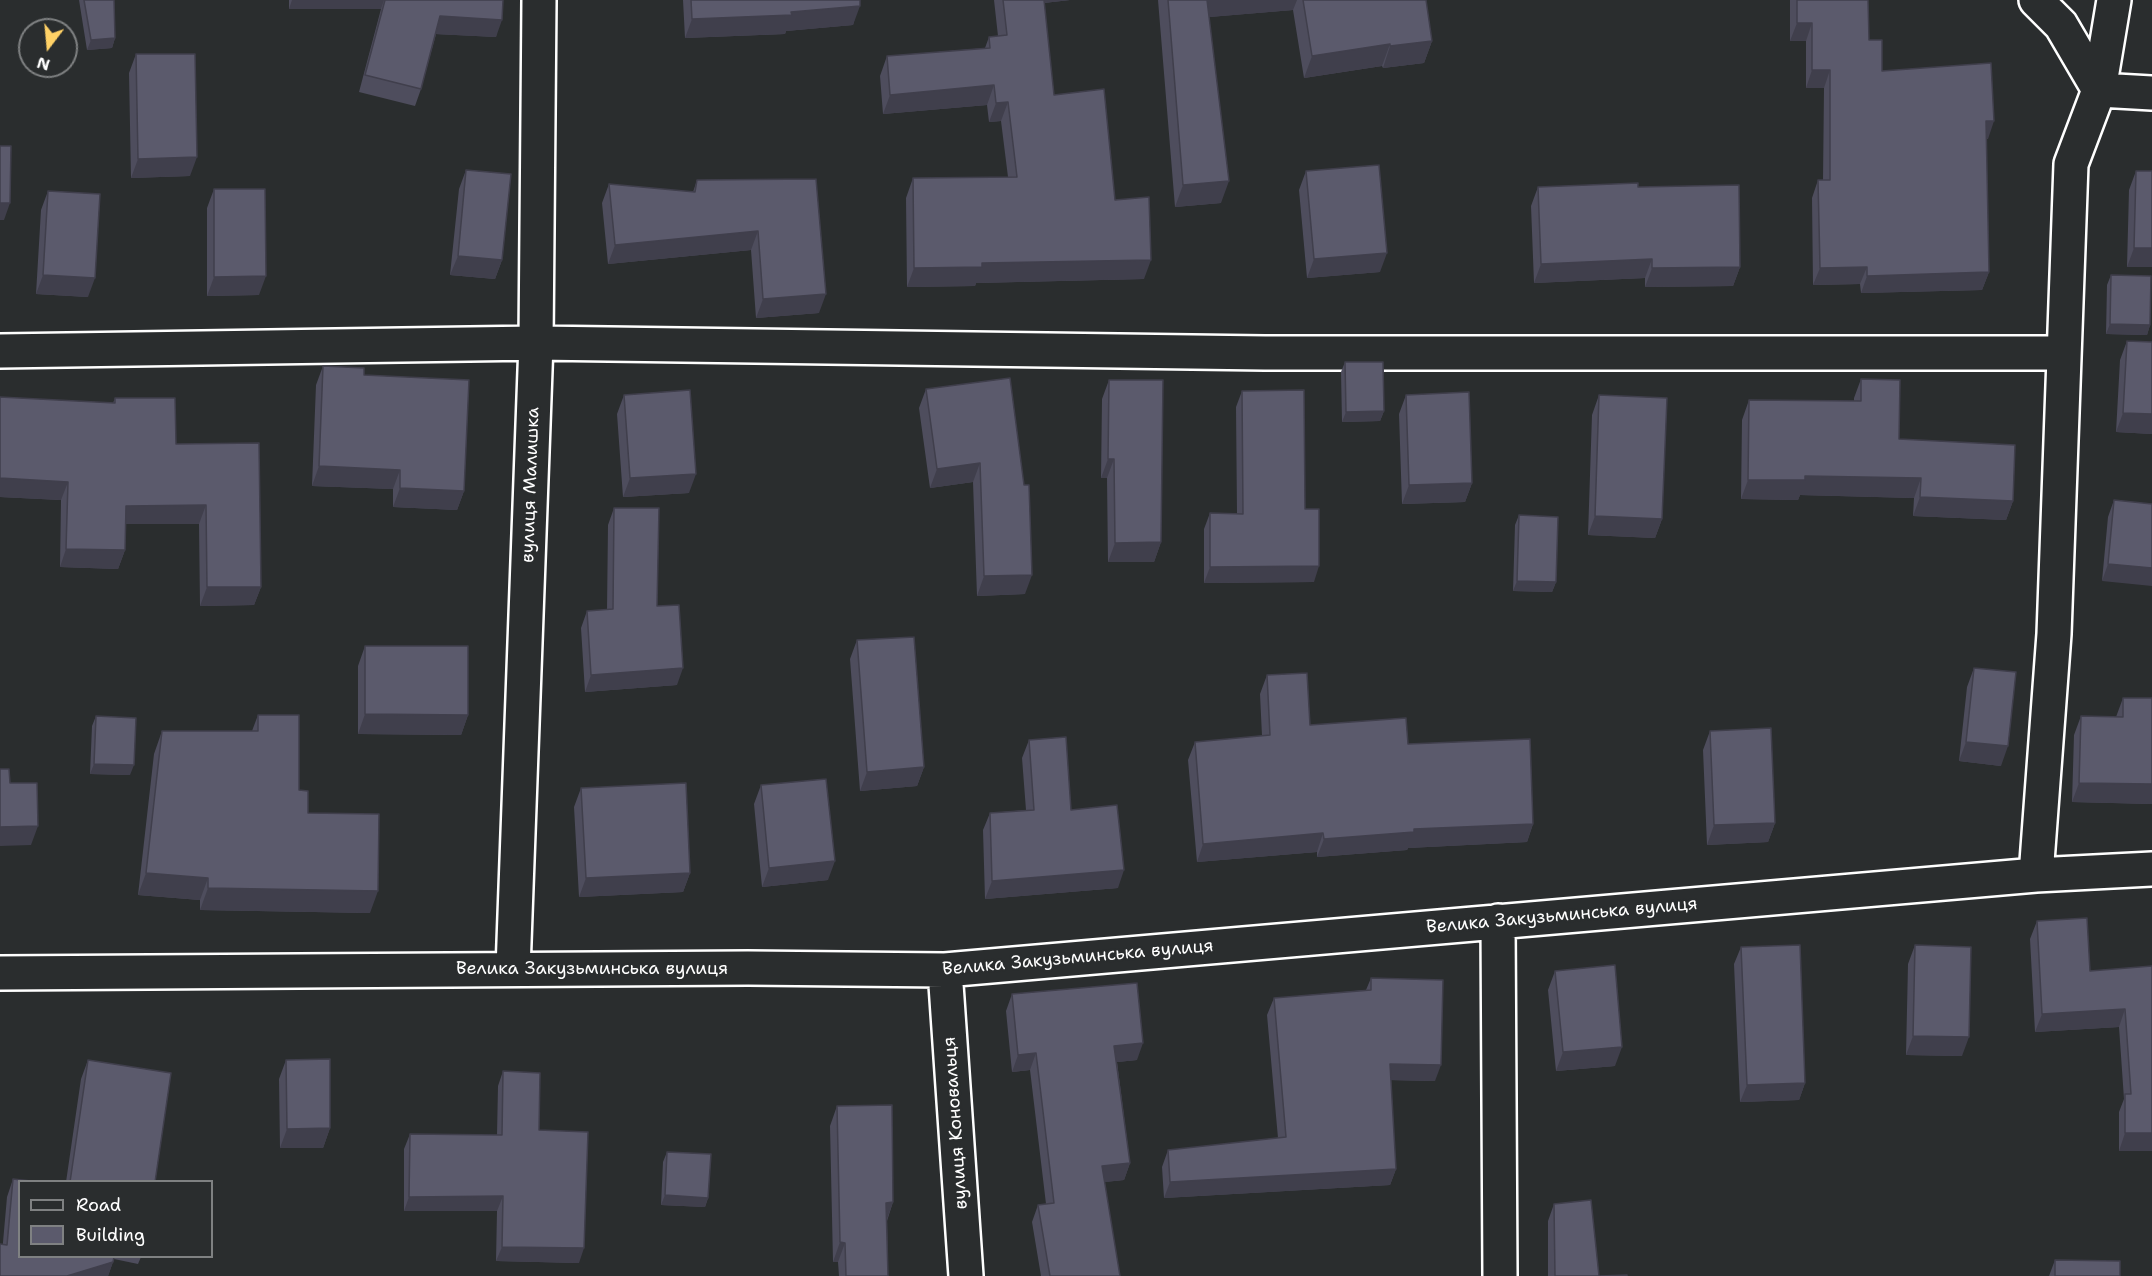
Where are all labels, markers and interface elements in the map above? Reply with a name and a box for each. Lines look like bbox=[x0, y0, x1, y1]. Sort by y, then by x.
north arrow bbox=[18, 18, 78, 78]
text: N bbox=[34, 52, 52, 76]
street label: вулиця Малишка bbox=[517, 407, 545, 563]
street label: Велика Закузьминська вулиця bbox=[1426, 893, 1698, 939]
street label: Велика Закузьминська вулиця bbox=[942, 935, 1214, 981]
street label: Велика Закузьминська вулиця bbox=[456, 958, 728, 980]
street label: вулиця Коновальця bbox=[939, 1036, 973, 1210]
legend bbox=[18, 1180, 213, 1258]
text: Road bbox=[76, 1193, 121, 1217]
text: Building bbox=[76, 1223, 145, 1247]

